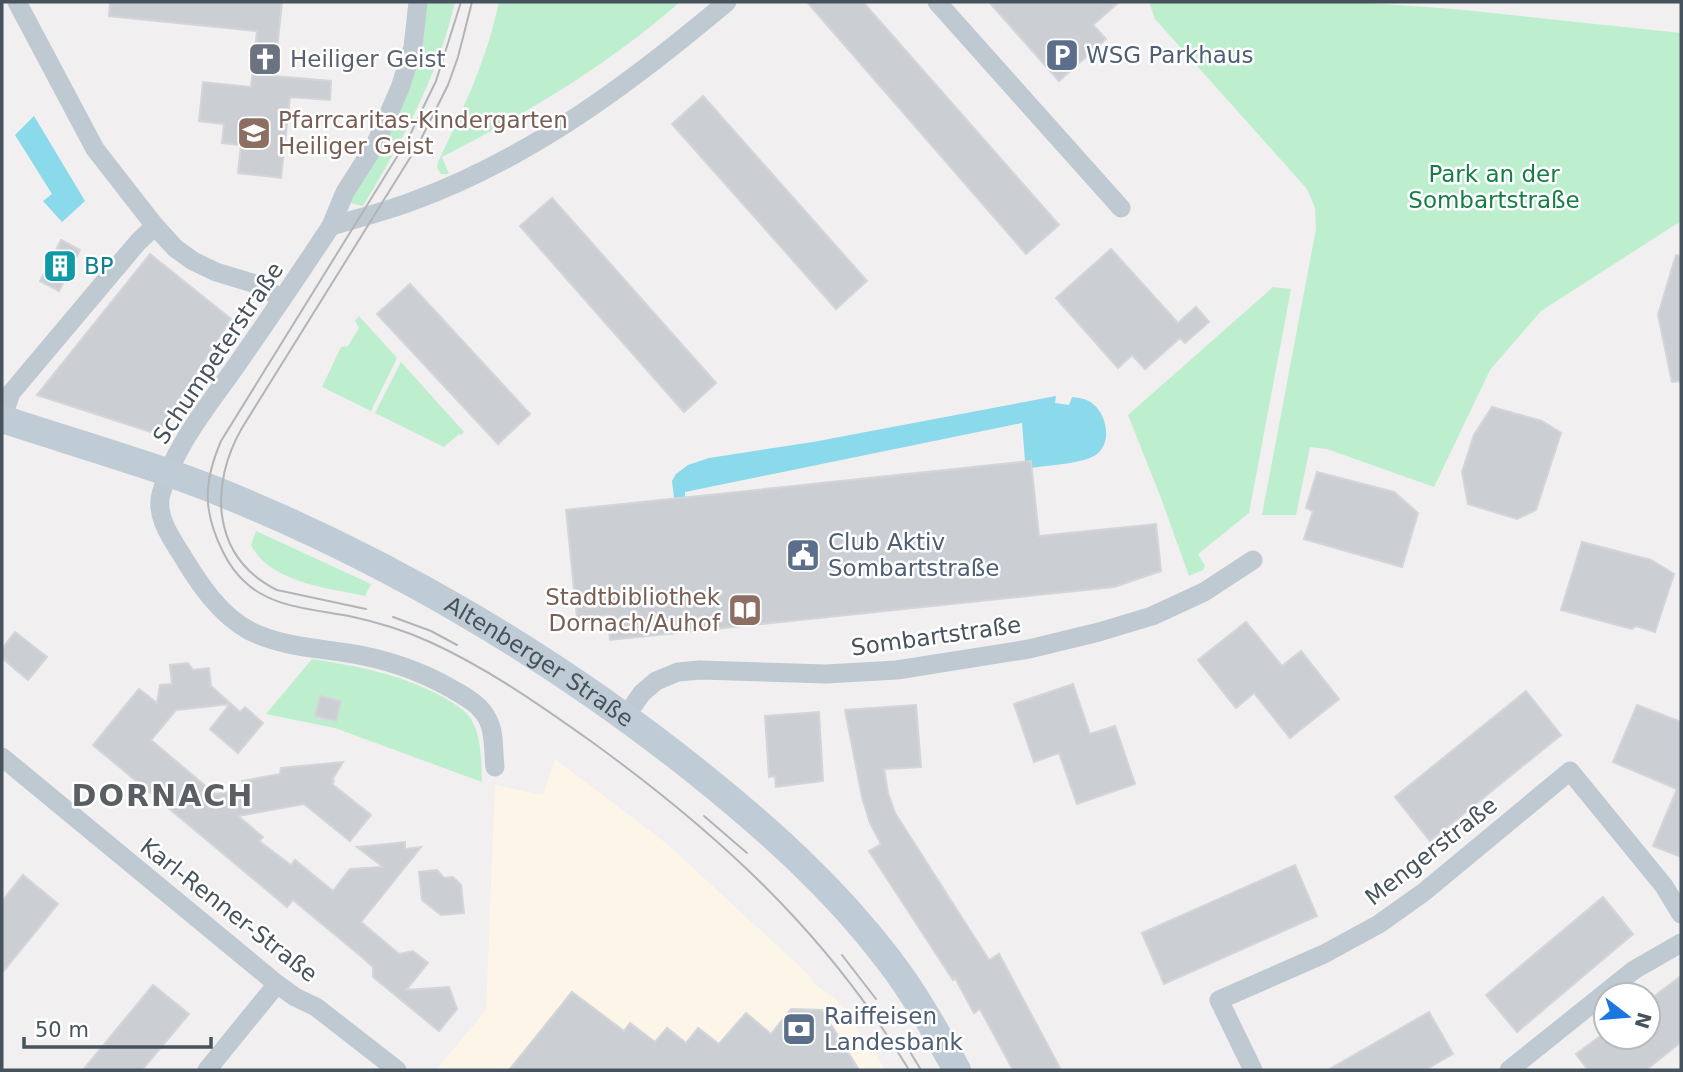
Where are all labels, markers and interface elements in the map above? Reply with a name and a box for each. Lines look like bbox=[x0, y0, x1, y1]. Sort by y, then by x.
parking icon: WSG Parkhaus bbox=[1043, 36, 1081, 74]
church icon: Heiliger Geist bbox=[246, 40, 284, 78]
place label: WSG Parkhaus bbox=[1086, 42, 1253, 68]
place label: Heiliger Geist bbox=[290, 46, 446, 72]
place label: Pfarrcaritas-Kindergarten Heiliger Geist bbox=[278, 107, 568, 159]
school or university icon: Pfarrcaritas-Kindergarten Heiliger Geist bbox=[235, 114, 273, 152]
park label: Park an der Sombartstraße bbox=[1408, 161, 1580, 213]
building icon: BP bbox=[41, 247, 79, 285]
place label: BP bbox=[84, 253, 114, 279]
street label: Schumpeterstraße bbox=[148, 257, 288, 449]
place label: Club Aktiv Sombartstraße bbox=[828, 529, 999, 581]
public building icon: Club Aktiv Sombartstraße bbox=[784, 536, 822, 574]
place label: Stadtbibliothek Dornach/Auhof bbox=[545, 584, 721, 636]
street label: Altenberger Straße bbox=[440, 591, 638, 732]
library icon: Stadtbibliothek Dornach/Auhof bbox=[726, 591, 764, 629]
street label: Sombartstraße bbox=[849, 611, 1023, 661]
district label: DORNACH bbox=[72, 778, 254, 813]
street label: Mengerstraße bbox=[1360, 792, 1502, 910]
street label: Karl-Renner-Straße bbox=[135, 833, 323, 987]
north arrow bbox=[1592, 981, 1662, 1051]
place label: Raiffeisen Landesbank bbox=[824, 1003, 963, 1055]
scale bar bbox=[24, 1006, 212, 1050]
bank icon: Raiffeisen Landesbank bbox=[780, 1010, 818, 1048]
text: N bbox=[1631, 1010, 1656, 1031]
text: 50 m bbox=[35, 1018, 89, 1042]

